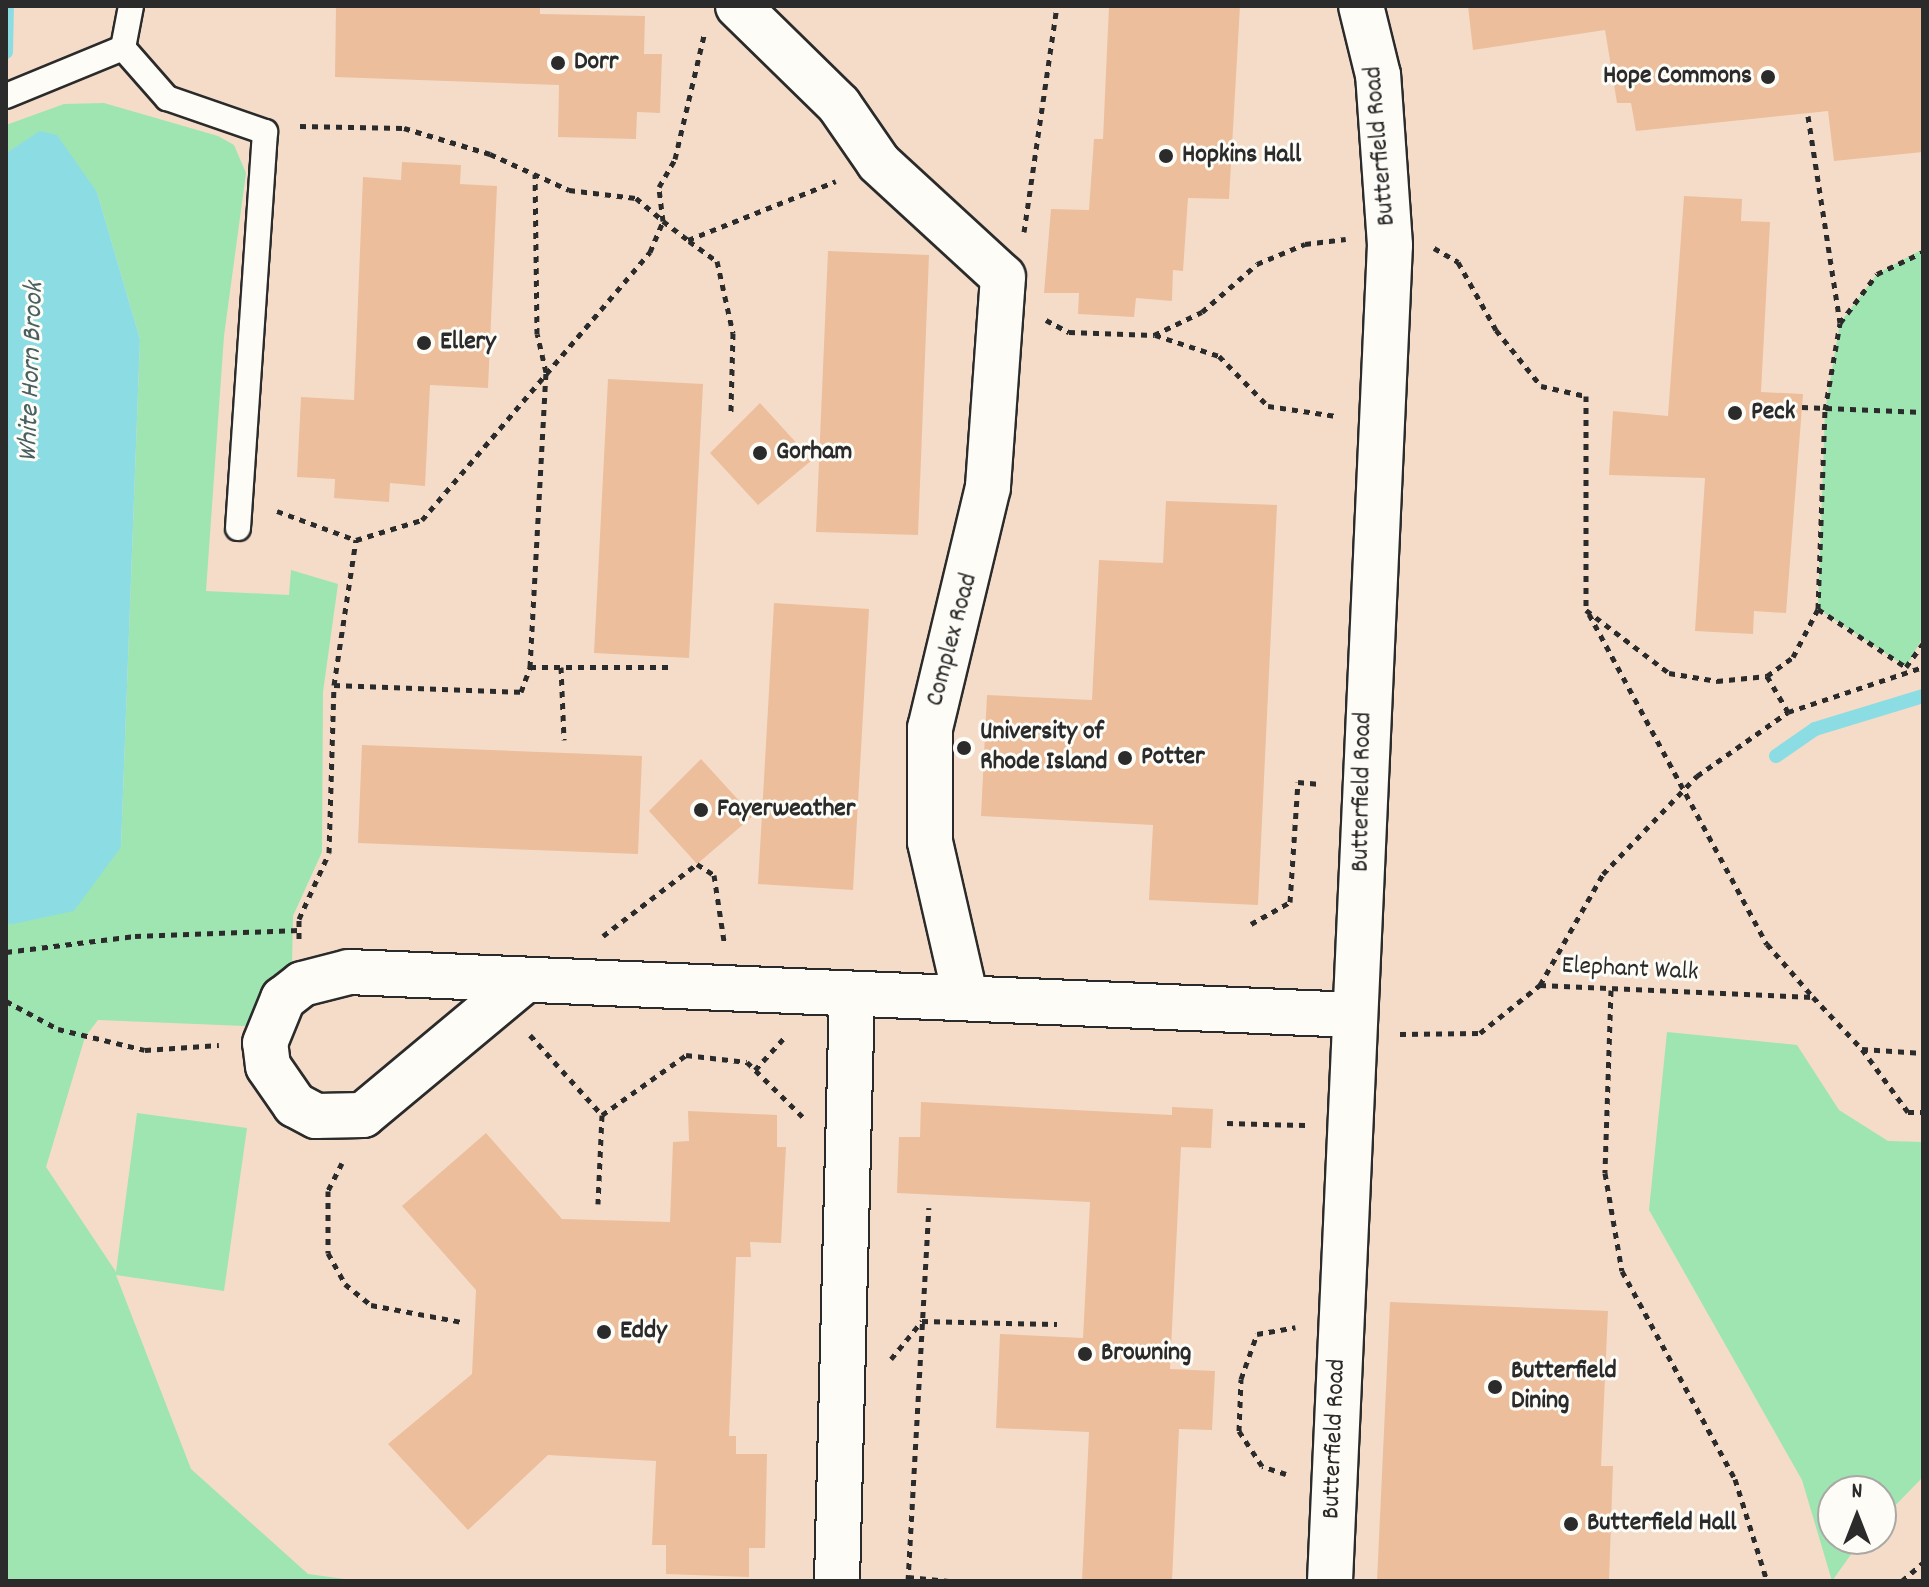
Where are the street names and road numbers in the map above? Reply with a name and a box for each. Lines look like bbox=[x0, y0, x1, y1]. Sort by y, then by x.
street label: Butterfield Road bbox=[1358, 65, 1404, 227]
street label: Complex Road bbox=[920, 570, 986, 710]
street label: Butterfield Road bbox=[1346, 712, 1380, 872]
street label: Elephant Walk bbox=[1561, 951, 1699, 989]
street label: Butterfield Road bbox=[1317, 1358, 1353, 1520]

